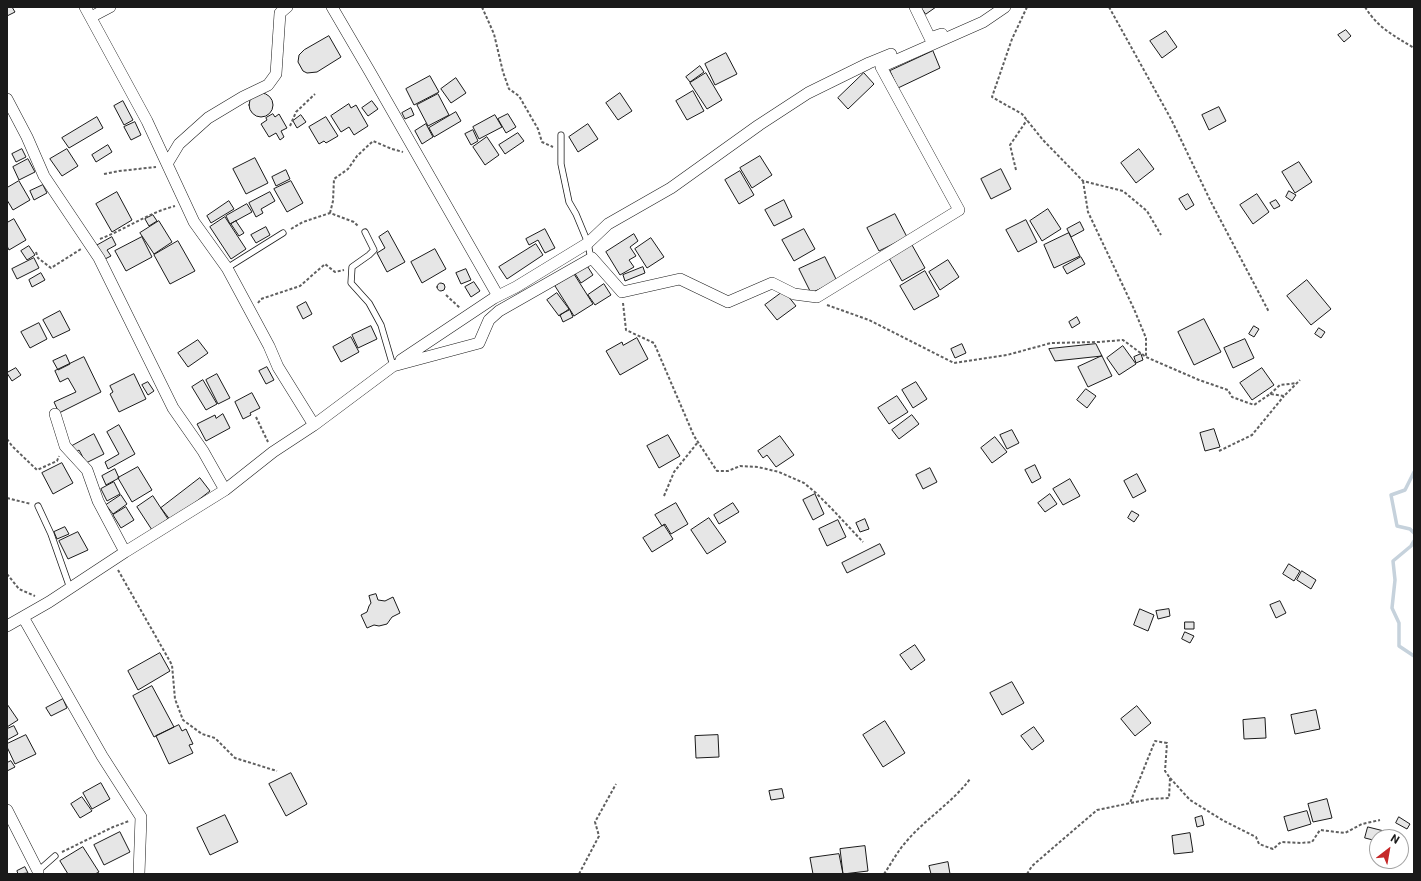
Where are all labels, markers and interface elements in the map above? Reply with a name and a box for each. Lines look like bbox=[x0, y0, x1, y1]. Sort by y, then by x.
north arrow bbox=[1369, 829, 1409, 869]
text: N bbox=[1388, 832, 1402, 847]

